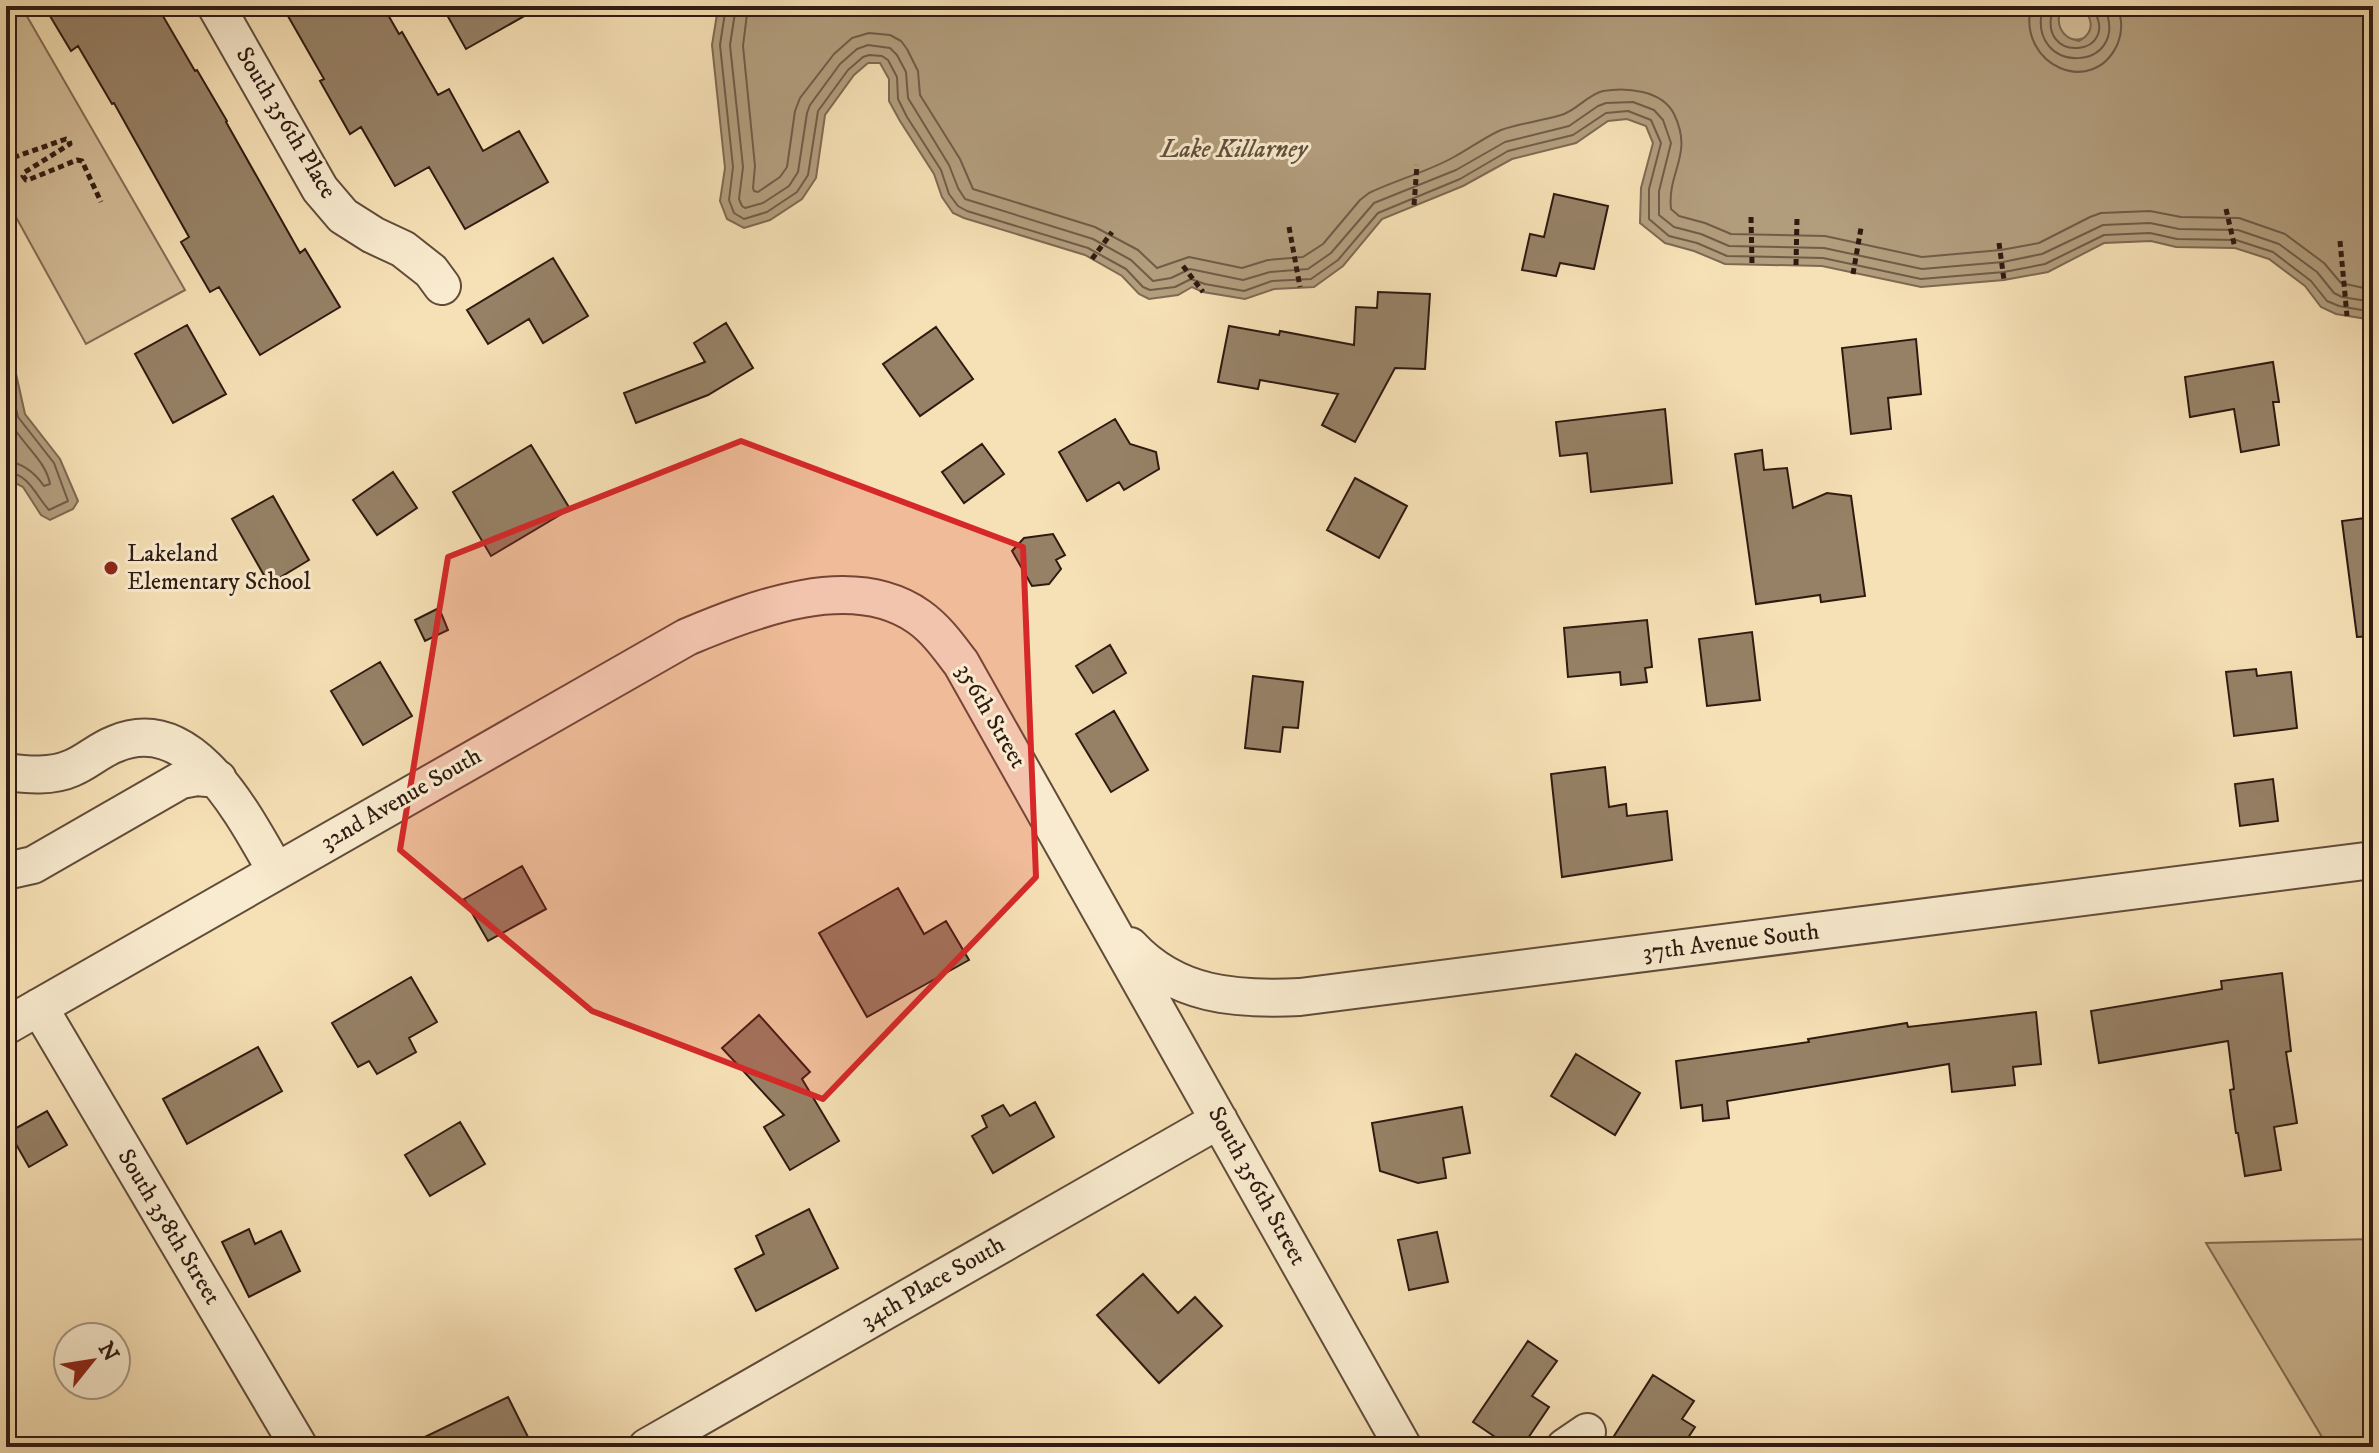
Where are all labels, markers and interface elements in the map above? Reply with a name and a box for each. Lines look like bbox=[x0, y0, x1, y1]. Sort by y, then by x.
street label: South 356th Place bbox=[229, 42, 343, 204]
water label: Lake Killarney bbox=[1159, 133, 1309, 166]
place label: Lakeland Elementary School bbox=[127, 539, 311, 597]
marker: Lakeland Elementary School bbox=[102, 559, 120, 577]
street label: 356th Street bbox=[949, 658, 1033, 774]
street label: 32nd Avenue South bbox=[315, 741, 487, 857]
street label: 37th Avenue South bbox=[1641, 916, 1821, 968]
street label: South 356th Street bbox=[1201, 1101, 1313, 1271]
street label: South 358th Street bbox=[111, 1144, 227, 1311]
street label: 34th Place South bbox=[856, 1230, 1011, 1336]
north arrow bbox=[52, 1321, 132, 1401]
text: N bbox=[92, 1337, 124, 1366]

